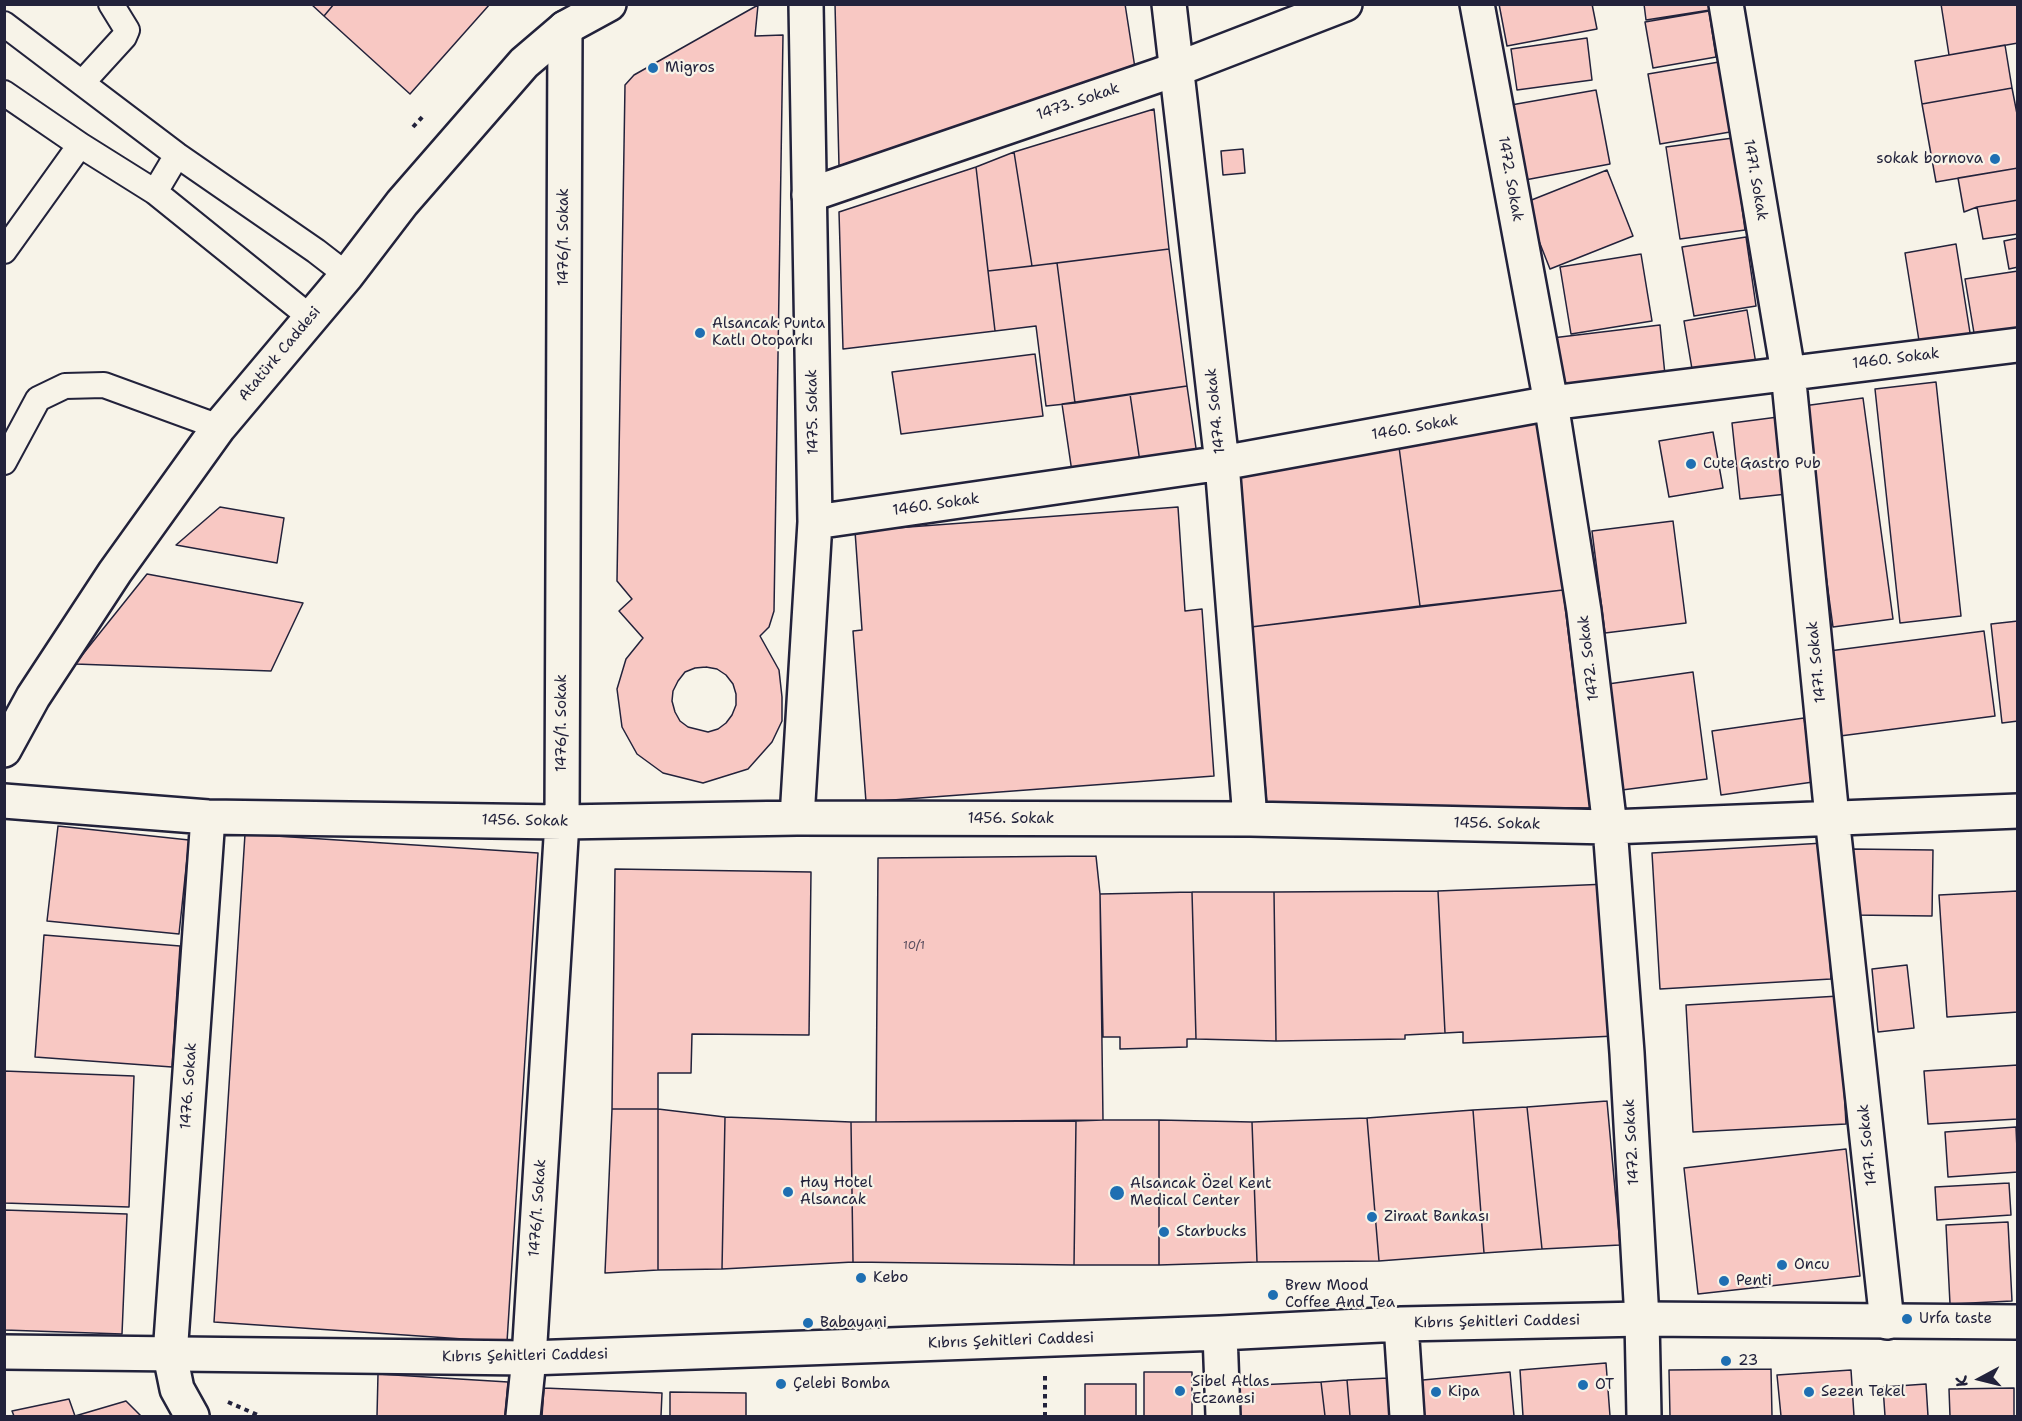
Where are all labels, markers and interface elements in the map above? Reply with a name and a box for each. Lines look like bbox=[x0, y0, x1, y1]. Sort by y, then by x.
place label: Migros bbox=[665, 59, 715, 77]
marker: Migros bbox=[646, 61, 660, 75]
street label: 1473. Sokak bbox=[1034, 79, 1122, 125]
street label: 1472. Sokak bbox=[1494, 135, 1526, 223]
street label: 1471. Sokak bbox=[1739, 138, 1771, 222]
place label: sokak bornova bbox=[1876, 150, 1983, 168]
marker: sokak bornova bbox=[1988, 152, 2002, 166]
street label: 1476/1. Sokak bbox=[555, 188, 573, 286]
street label: Atatürk Caddesi bbox=[235, 303, 325, 405]
place label: Alsancak Punta Katlı Otoparkı bbox=[712, 315, 825, 350]
marker: Alsancak Punta Katlı Otoparkı bbox=[693, 326, 707, 340]
street label: 1460. Sokak bbox=[1852, 345, 1940, 373]
street label: 1474. Sokak bbox=[1203, 367, 1229, 455]
street label: 1475. Sokak bbox=[803, 369, 823, 455]
street label: 1460. Sokak bbox=[1370, 412, 1460, 444]
place label: Cute Gastro Pub bbox=[1703, 455, 1821, 473]
marker: Cute Gastro Pub bbox=[1684, 457, 1698, 471]
street label: 1460. Sokak bbox=[891, 490, 981, 520]
street label: 1472. Sokak bbox=[1575, 614, 1603, 702]
street label: 1471. Sokak bbox=[1804, 620, 1830, 704]
street label: 1476/1. Sokak bbox=[553, 674, 571, 772]
street label: 1456. Sokak bbox=[968, 810, 1054, 828]
street label: 1456. Sokak bbox=[482, 811, 568, 831]
street label: 1456. Sokak bbox=[1454, 814, 1540, 834]
house number: 10/1 bbox=[903, 939, 925, 953]
street label: 1476. Sokak bbox=[177, 1042, 201, 1130]
street label: 1472. Sokak bbox=[1621, 1098, 1643, 1186]
street label: 1471. Sokak bbox=[1855, 1103, 1881, 1187]
street label: 1476/1. Sokak bbox=[526, 1159, 550, 1257]
place label: Hay Hotel Alsancak bbox=[800, 1174, 872, 1209]
place label: Alsancak Özel Kent Medical Center bbox=[1130, 1175, 1272, 1210]
marker: Alsancak Özel Kent Medical Center bbox=[1108, 1184, 1126, 1202]
marker: Hay Hotel Alsancak bbox=[781, 1185, 795, 1199]
place label: Ziraat Bankası bbox=[1384, 1208, 1489, 1226]
marker: Ziraat Bankası bbox=[1365, 1210, 1379, 1224]
place label: Starbucks bbox=[1176, 1223, 1247, 1241]
marker: Starbucks bbox=[1157, 1225, 1171, 1239]
place label: Oncu bbox=[1794, 1256, 1830, 1274]
marker: Oncu bbox=[1775, 1258, 1789, 1272]
place label: Kebo bbox=[873, 1269, 908, 1287]
marker: Kebo bbox=[854, 1271, 868, 1285]
place label: Penti bbox=[1736, 1272, 1772, 1290]
marker: Penti bbox=[1717, 1274, 1731, 1288]
place label: Brew Mood Coffee And Tea bbox=[1285, 1277, 1395, 1312]
marker: Brew Mood Coffee And Tea bbox=[1266, 1288, 1280, 1302]
place label: Urfa taste bbox=[1919, 1310, 1992, 1328]
street label: Kıbrıs Şehitleri Caddesi bbox=[1414, 1312, 1580, 1332]
marker: Urfa taste bbox=[1900, 1312, 1914, 1326]
place label: Babayani bbox=[820, 1314, 887, 1332]
marker: Babayani bbox=[801, 1316, 815, 1330]
street label: Kıbrıs Şehitleri Caddesi bbox=[928, 1329, 1094, 1353]
street label: Kıbrıs Şehitleri Caddesi bbox=[442, 1346, 608, 1366]
north arrow bbox=[1950, 1349, 2010, 1409]
place label: 23 bbox=[1738, 1352, 1758, 1370]
marker: 23 bbox=[1719, 1354, 1733, 1368]
place label: Sibel Atlas Eczanesi bbox=[1192, 1373, 1270, 1408]
place label: Çelebi Bomba bbox=[793, 1375, 890, 1393]
text: K bbox=[1951, 1375, 1973, 1388]
place label: OT bbox=[1595, 1376, 1614, 1394]
marker: Çelebi Bomba bbox=[774, 1377, 788, 1391]
marker: OT bbox=[1576, 1378, 1590, 1392]
place label: Kipa bbox=[1448, 1383, 1479, 1401]
place label: Sezen Tekel bbox=[1821, 1383, 1905, 1401]
marker: Sibel Atlas Eczanesi bbox=[1173, 1384, 1187, 1398]
marker: Kipa bbox=[1429, 1385, 1443, 1399]
marker: Sezen Tekel bbox=[1802, 1385, 1816, 1399]

